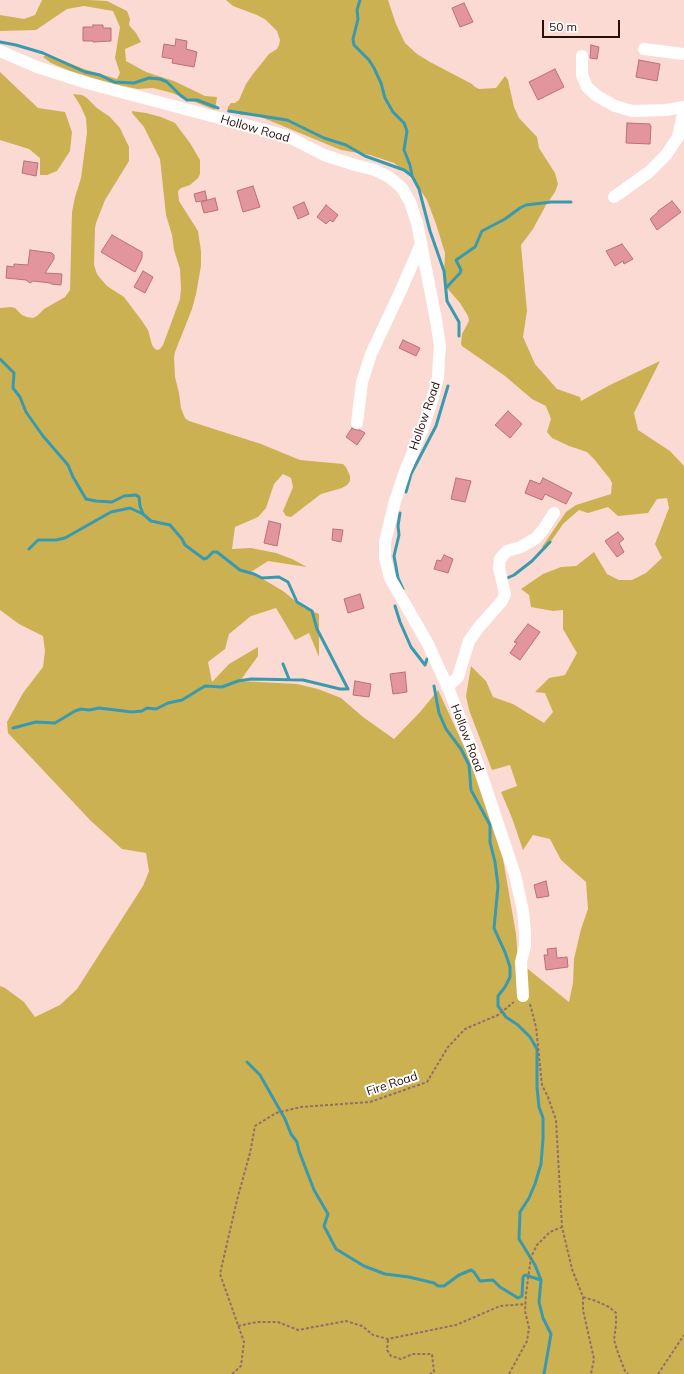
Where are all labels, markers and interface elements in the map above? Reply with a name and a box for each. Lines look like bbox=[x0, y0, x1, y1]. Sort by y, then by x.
scale bar bbox=[544, 12, 622, 38]
text: 50 m bbox=[549, 19, 577, 34]
street label: Hollow Road bbox=[219, 112, 291, 146]
street label: Hollow Road bbox=[407, 380, 443, 452]
street label: Hollow Road bbox=[447, 702, 487, 774]
street label: Fire Road bbox=[365, 1069, 419, 1099]

